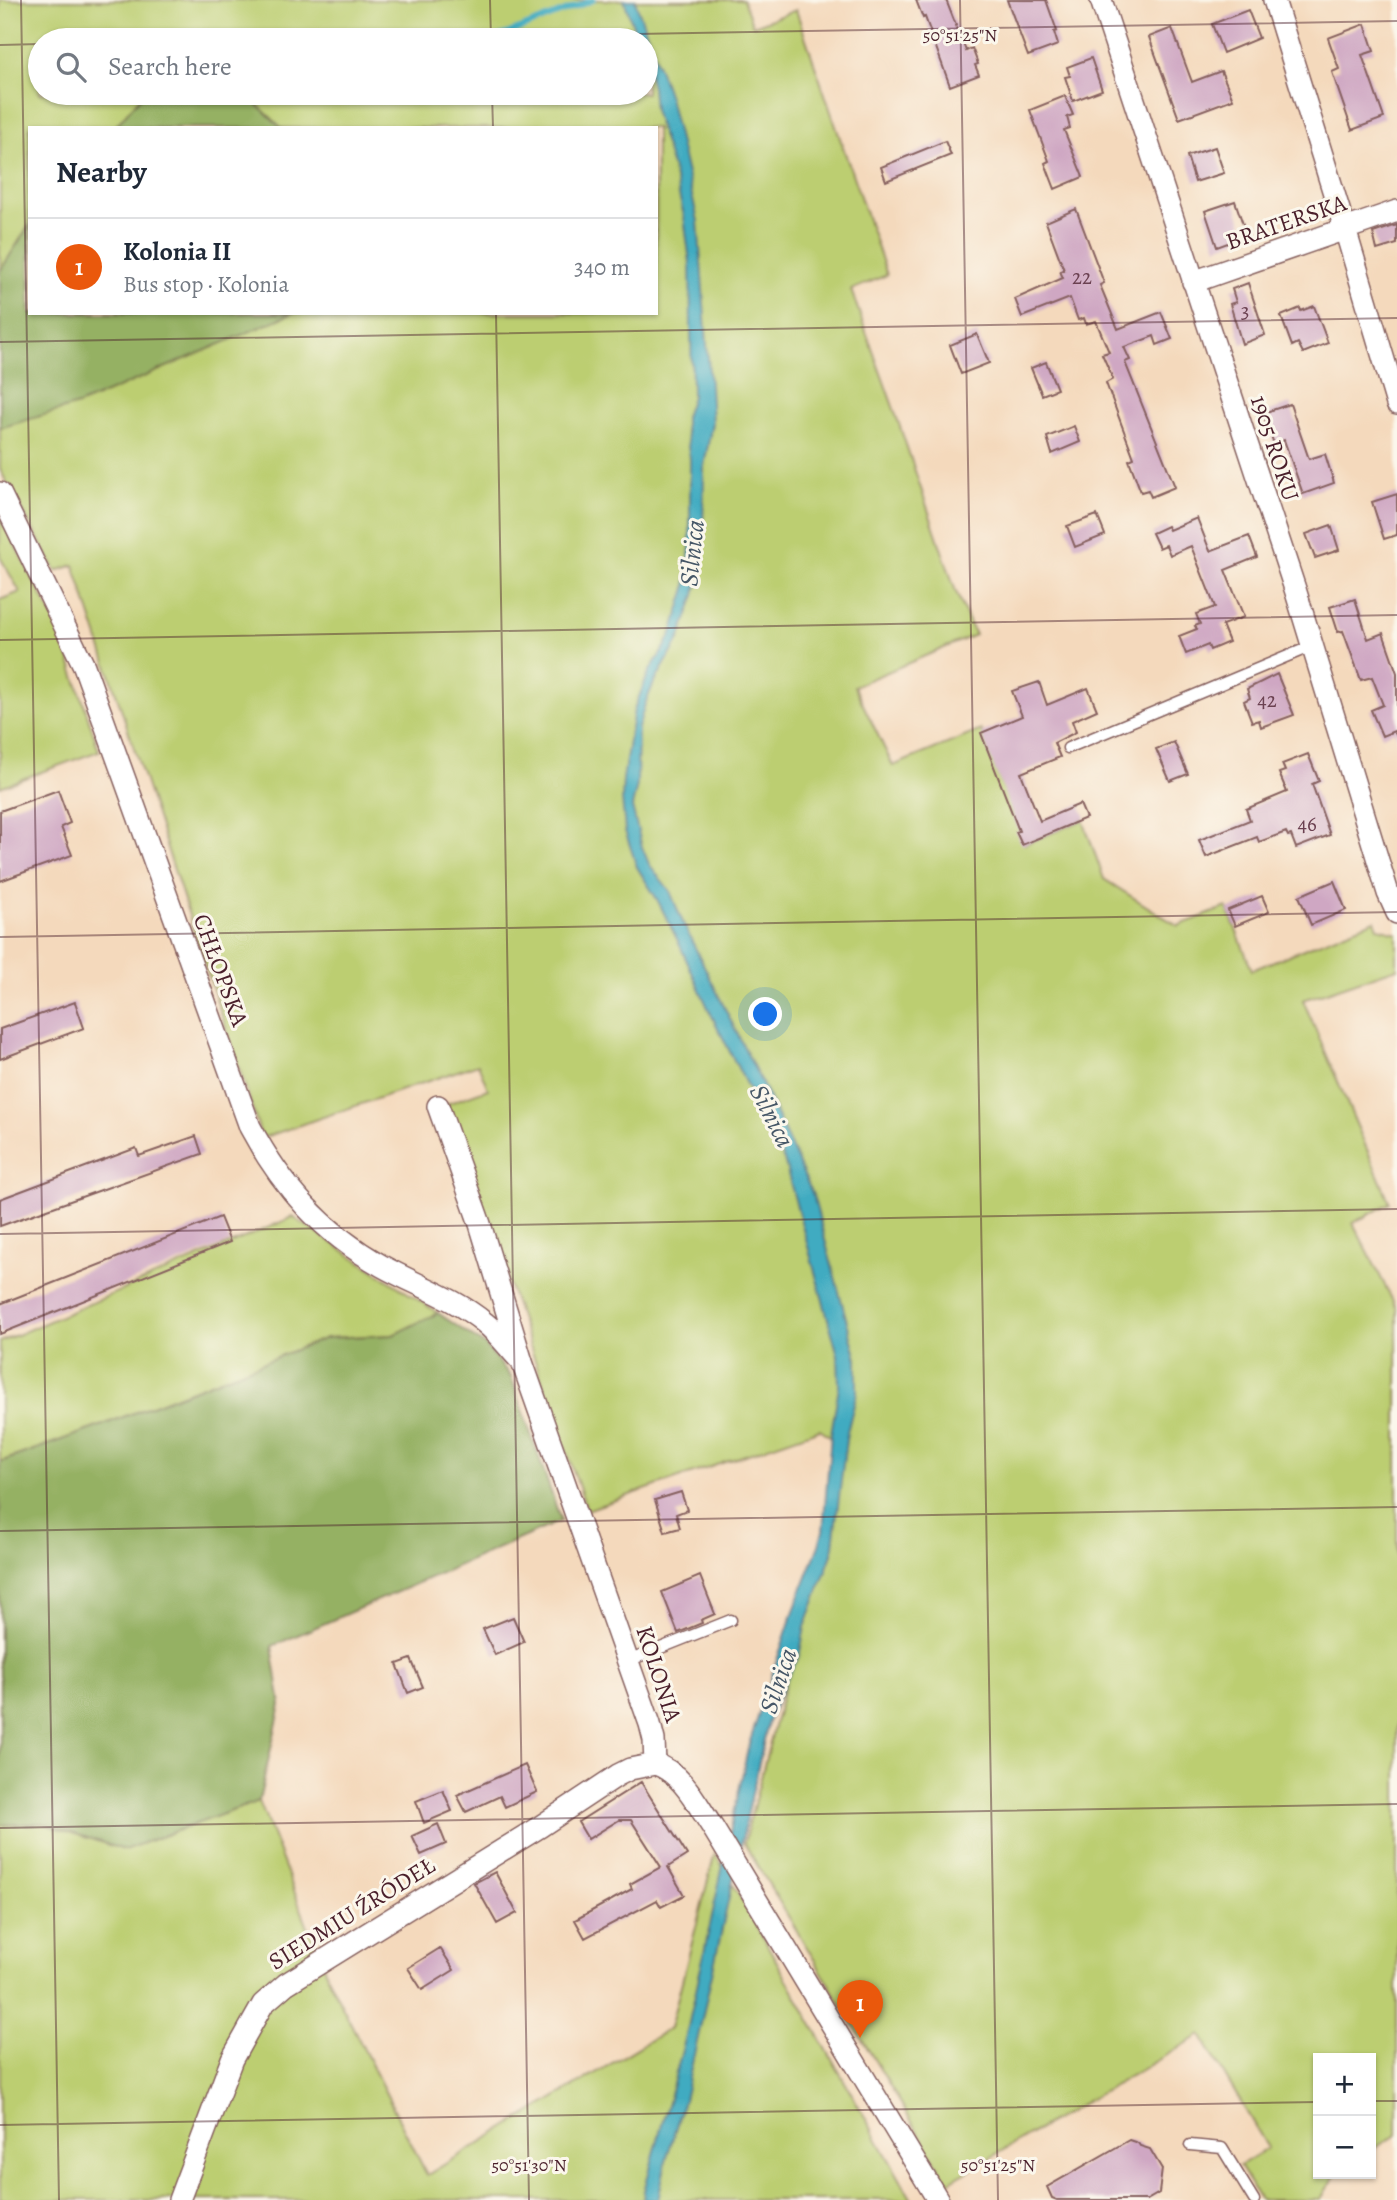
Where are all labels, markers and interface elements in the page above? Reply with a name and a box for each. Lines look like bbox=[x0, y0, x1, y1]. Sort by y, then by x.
text: 50°51'25"N bbox=[923, 23, 997, 47]
search box bbox=[28, 28, 658, 105]
icon: search bbox=[52, 48, 90, 86]
text: Search here bbox=[108, 49, 232, 84]
text: Nearby bbox=[56, 152, 147, 192]
street label: BRATERSKA bbox=[1221, 186, 1352, 258]
text: Kolonia II bbox=[123, 234, 231, 269]
text: 1 bbox=[75, 252, 83, 283]
text: 340 m bbox=[574, 252, 630, 283]
house number: 22 bbox=[1072, 263, 1092, 291]
text: Bus stop · Kolonia bbox=[123, 269, 289, 300]
house number: 3 bbox=[1241, 297, 1249, 325]
street label: 1905 ROKU bbox=[1243, 391, 1307, 505]
water label: Silnica bbox=[671, 518, 713, 588]
house number: 42 bbox=[1257, 686, 1277, 714]
house number: 46 bbox=[1297, 810, 1317, 838]
street label: CHŁOPSKA bbox=[186, 909, 256, 1032]
your location bbox=[748, 997, 782, 1031]
water label: Silnica bbox=[741, 1078, 803, 1154]
street label: KOLONIA bbox=[628, 1622, 690, 1727]
water label: Silnica bbox=[751, 1644, 805, 1718]
street label: SIEDMIU ŹRÓDEŁ bbox=[262, 1849, 442, 1977]
pin: 1 bbox=[837, 1980, 883, 2038]
map controls bbox=[1313, 2053, 1376, 2179]
button: + bbox=[1313, 2053, 1376, 2116]
button: − bbox=[1313, 2116, 1376, 2179]
text: 50°51'30"N bbox=[491, 2153, 567, 2177]
text: 50°51'25"N bbox=[961, 2153, 1035, 2177]

